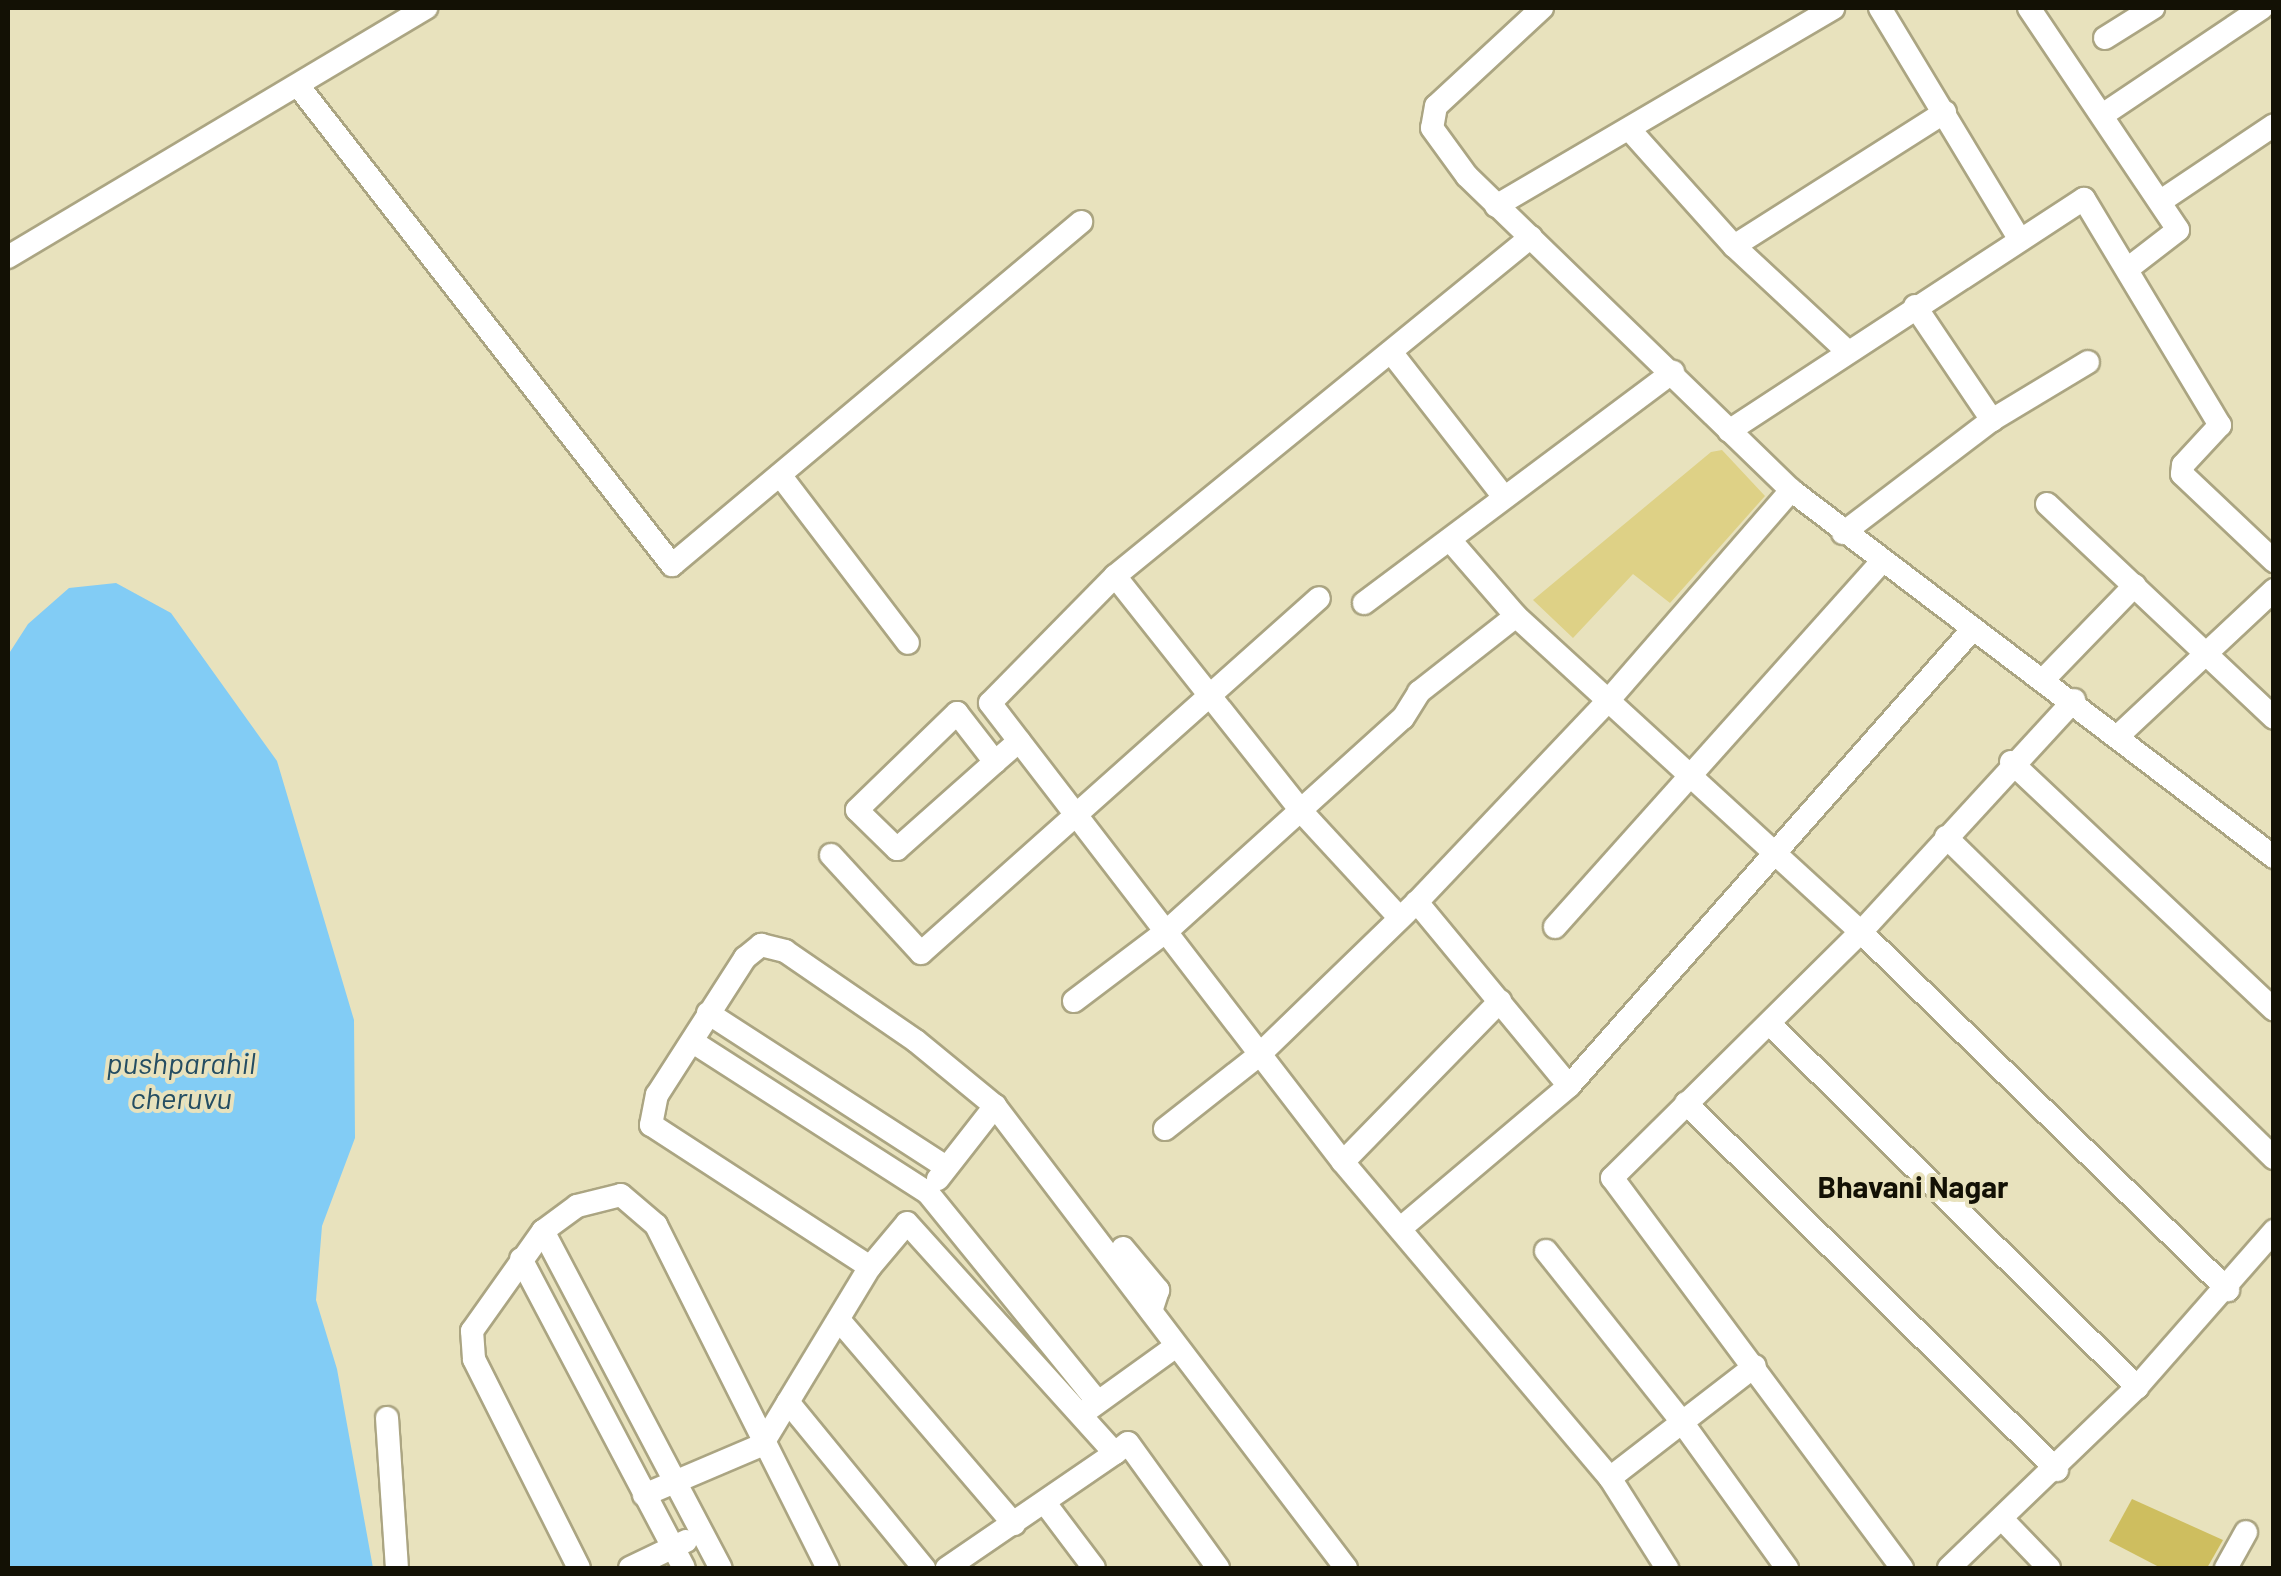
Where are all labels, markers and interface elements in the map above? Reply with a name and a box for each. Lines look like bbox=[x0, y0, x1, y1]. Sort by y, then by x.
water label: pushparahil cheruvu bbox=[106, 1044, 256, 1114]
district label: Bhavani Nagar bbox=[1818, 1168, 2008, 1204]

